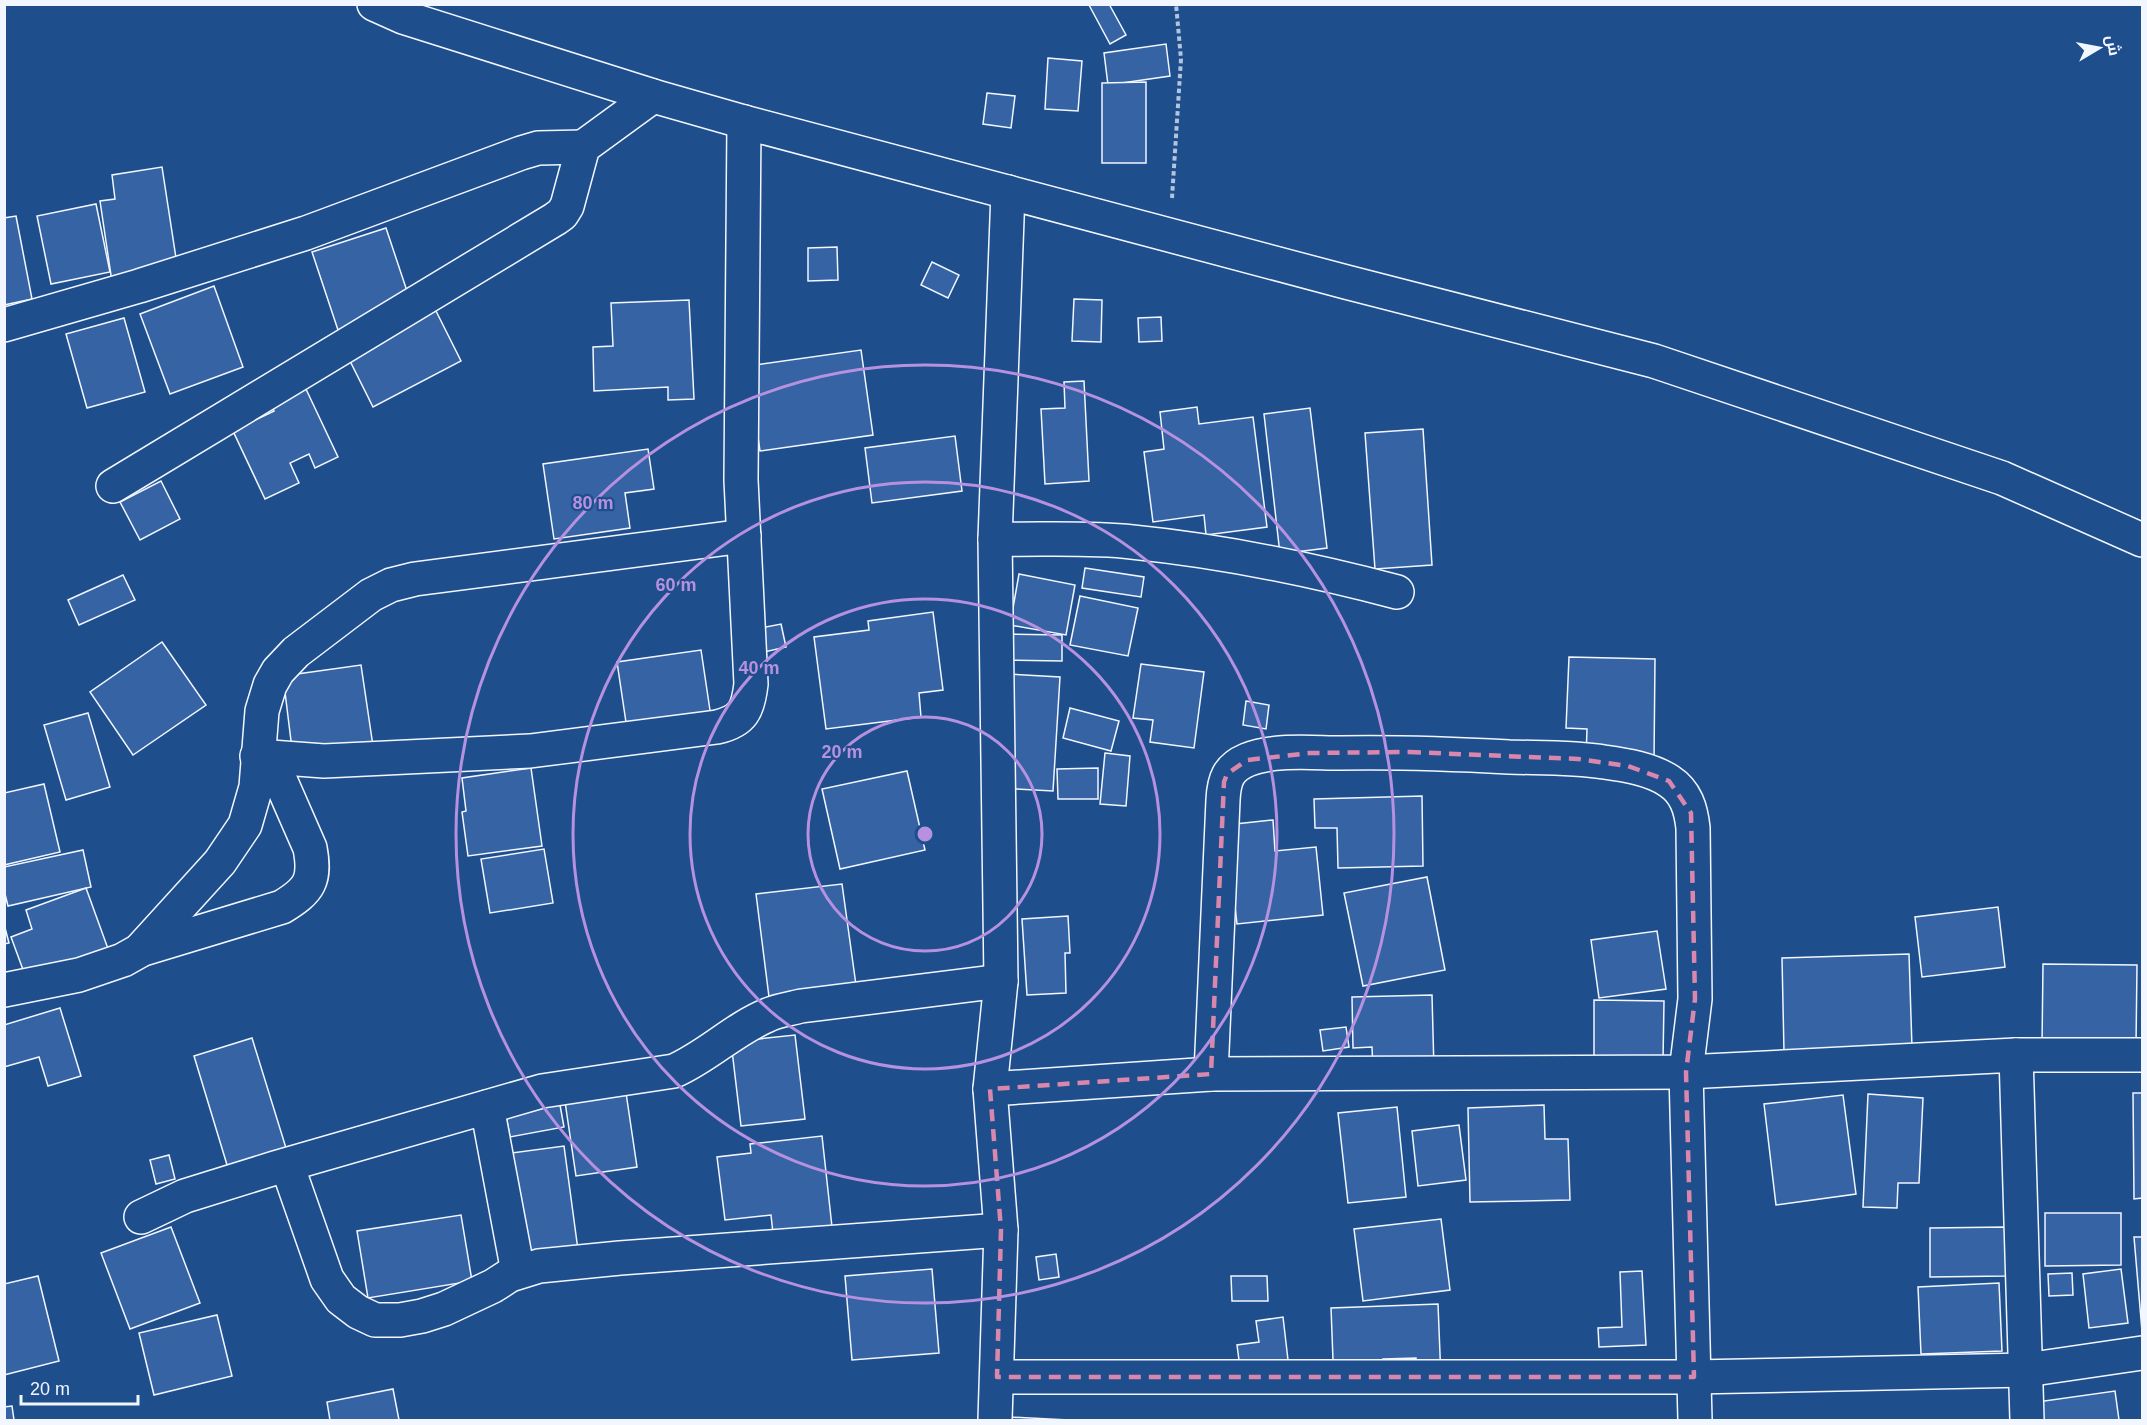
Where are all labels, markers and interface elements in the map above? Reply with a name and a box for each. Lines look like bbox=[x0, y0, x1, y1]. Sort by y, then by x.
north arrow bbox=[2069, 18, 2129, 78]
text: ش bbox=[2102, 34, 2123, 57]
text: 80 m bbox=[572, 493, 614, 513]
text: 60 m bbox=[655, 575, 697, 595]
text: 40 m bbox=[738, 658, 780, 678]
text: 20 m bbox=[821, 742, 863, 762]
centre of rings bbox=[915, 824, 935, 844]
scale bar bbox=[21, 1368, 138, 1406]
text: 20 m bbox=[30, 1379, 70, 1399]

